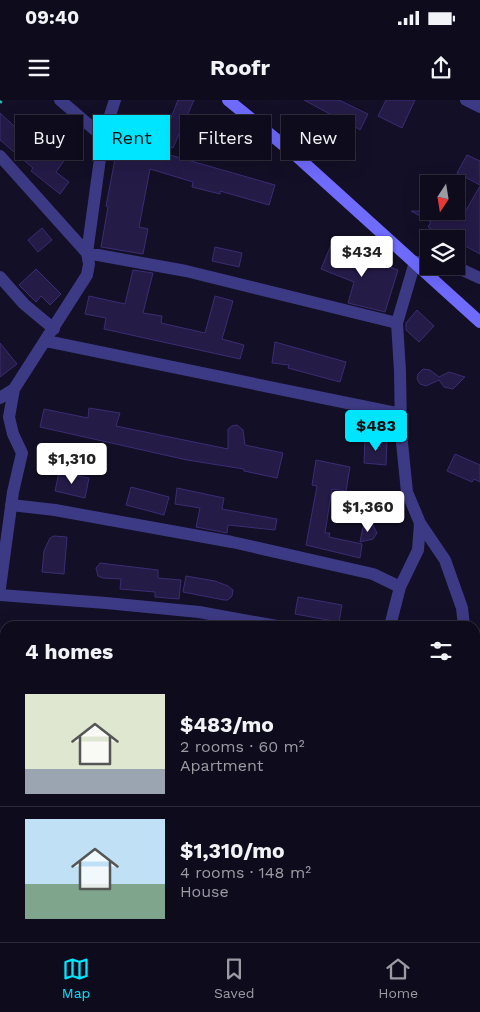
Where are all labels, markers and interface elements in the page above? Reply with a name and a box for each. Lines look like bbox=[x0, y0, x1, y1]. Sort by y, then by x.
text: 09:40 bbox=[25, 6, 79, 29]
icon: menu bbox=[25, 54, 53, 82]
icon: share bbox=[427, 54, 455, 82]
text: Roofr bbox=[210, 55, 270, 80]
chip: Buy bbox=[15, 115, 83, 160]
chip: Rent bbox=[93, 115, 170, 160]
chip: Filters bbox=[180, 115, 271, 160]
chip: New bbox=[281, 115, 355, 160]
north arrow bbox=[420, 175, 465, 220]
map controls bbox=[420, 175, 465, 275]
button: layers bbox=[420, 230, 465, 275]
pin: $434 bbox=[332, 236, 392, 278]
text: $434 bbox=[342, 242, 382, 261]
pin: $483 bbox=[346, 410, 406, 452]
text: $483 bbox=[356, 416, 396, 435]
pin: $1,310 bbox=[31, 442, 113, 485]
text: $1,310 bbox=[48, 449, 96, 468]
pin: $1,360 bbox=[327, 490, 409, 533]
text: $1,360 bbox=[342, 497, 394, 516]
icon: filters bbox=[427, 637, 455, 665]
text: 4 homes bbox=[25, 639, 113, 664]
text: $483/mo bbox=[180, 712, 274, 737]
icon: home bbox=[65, 714, 125, 774]
text: 2 rooms · 60 m² bbox=[180, 737, 305, 756]
text: Apartment bbox=[180, 756, 263, 775]
text: $1,310/mo bbox=[180, 838, 285, 863]
icon: home bbox=[65, 839, 125, 899]
text: 4 rooms · 148 m² bbox=[180, 863, 311, 882]
text: House bbox=[180, 882, 229, 901]
tab: Map bbox=[62, 955, 90, 1001]
tab: Saved bbox=[214, 955, 255, 1001]
tab: Home bbox=[378, 955, 418, 1001]

